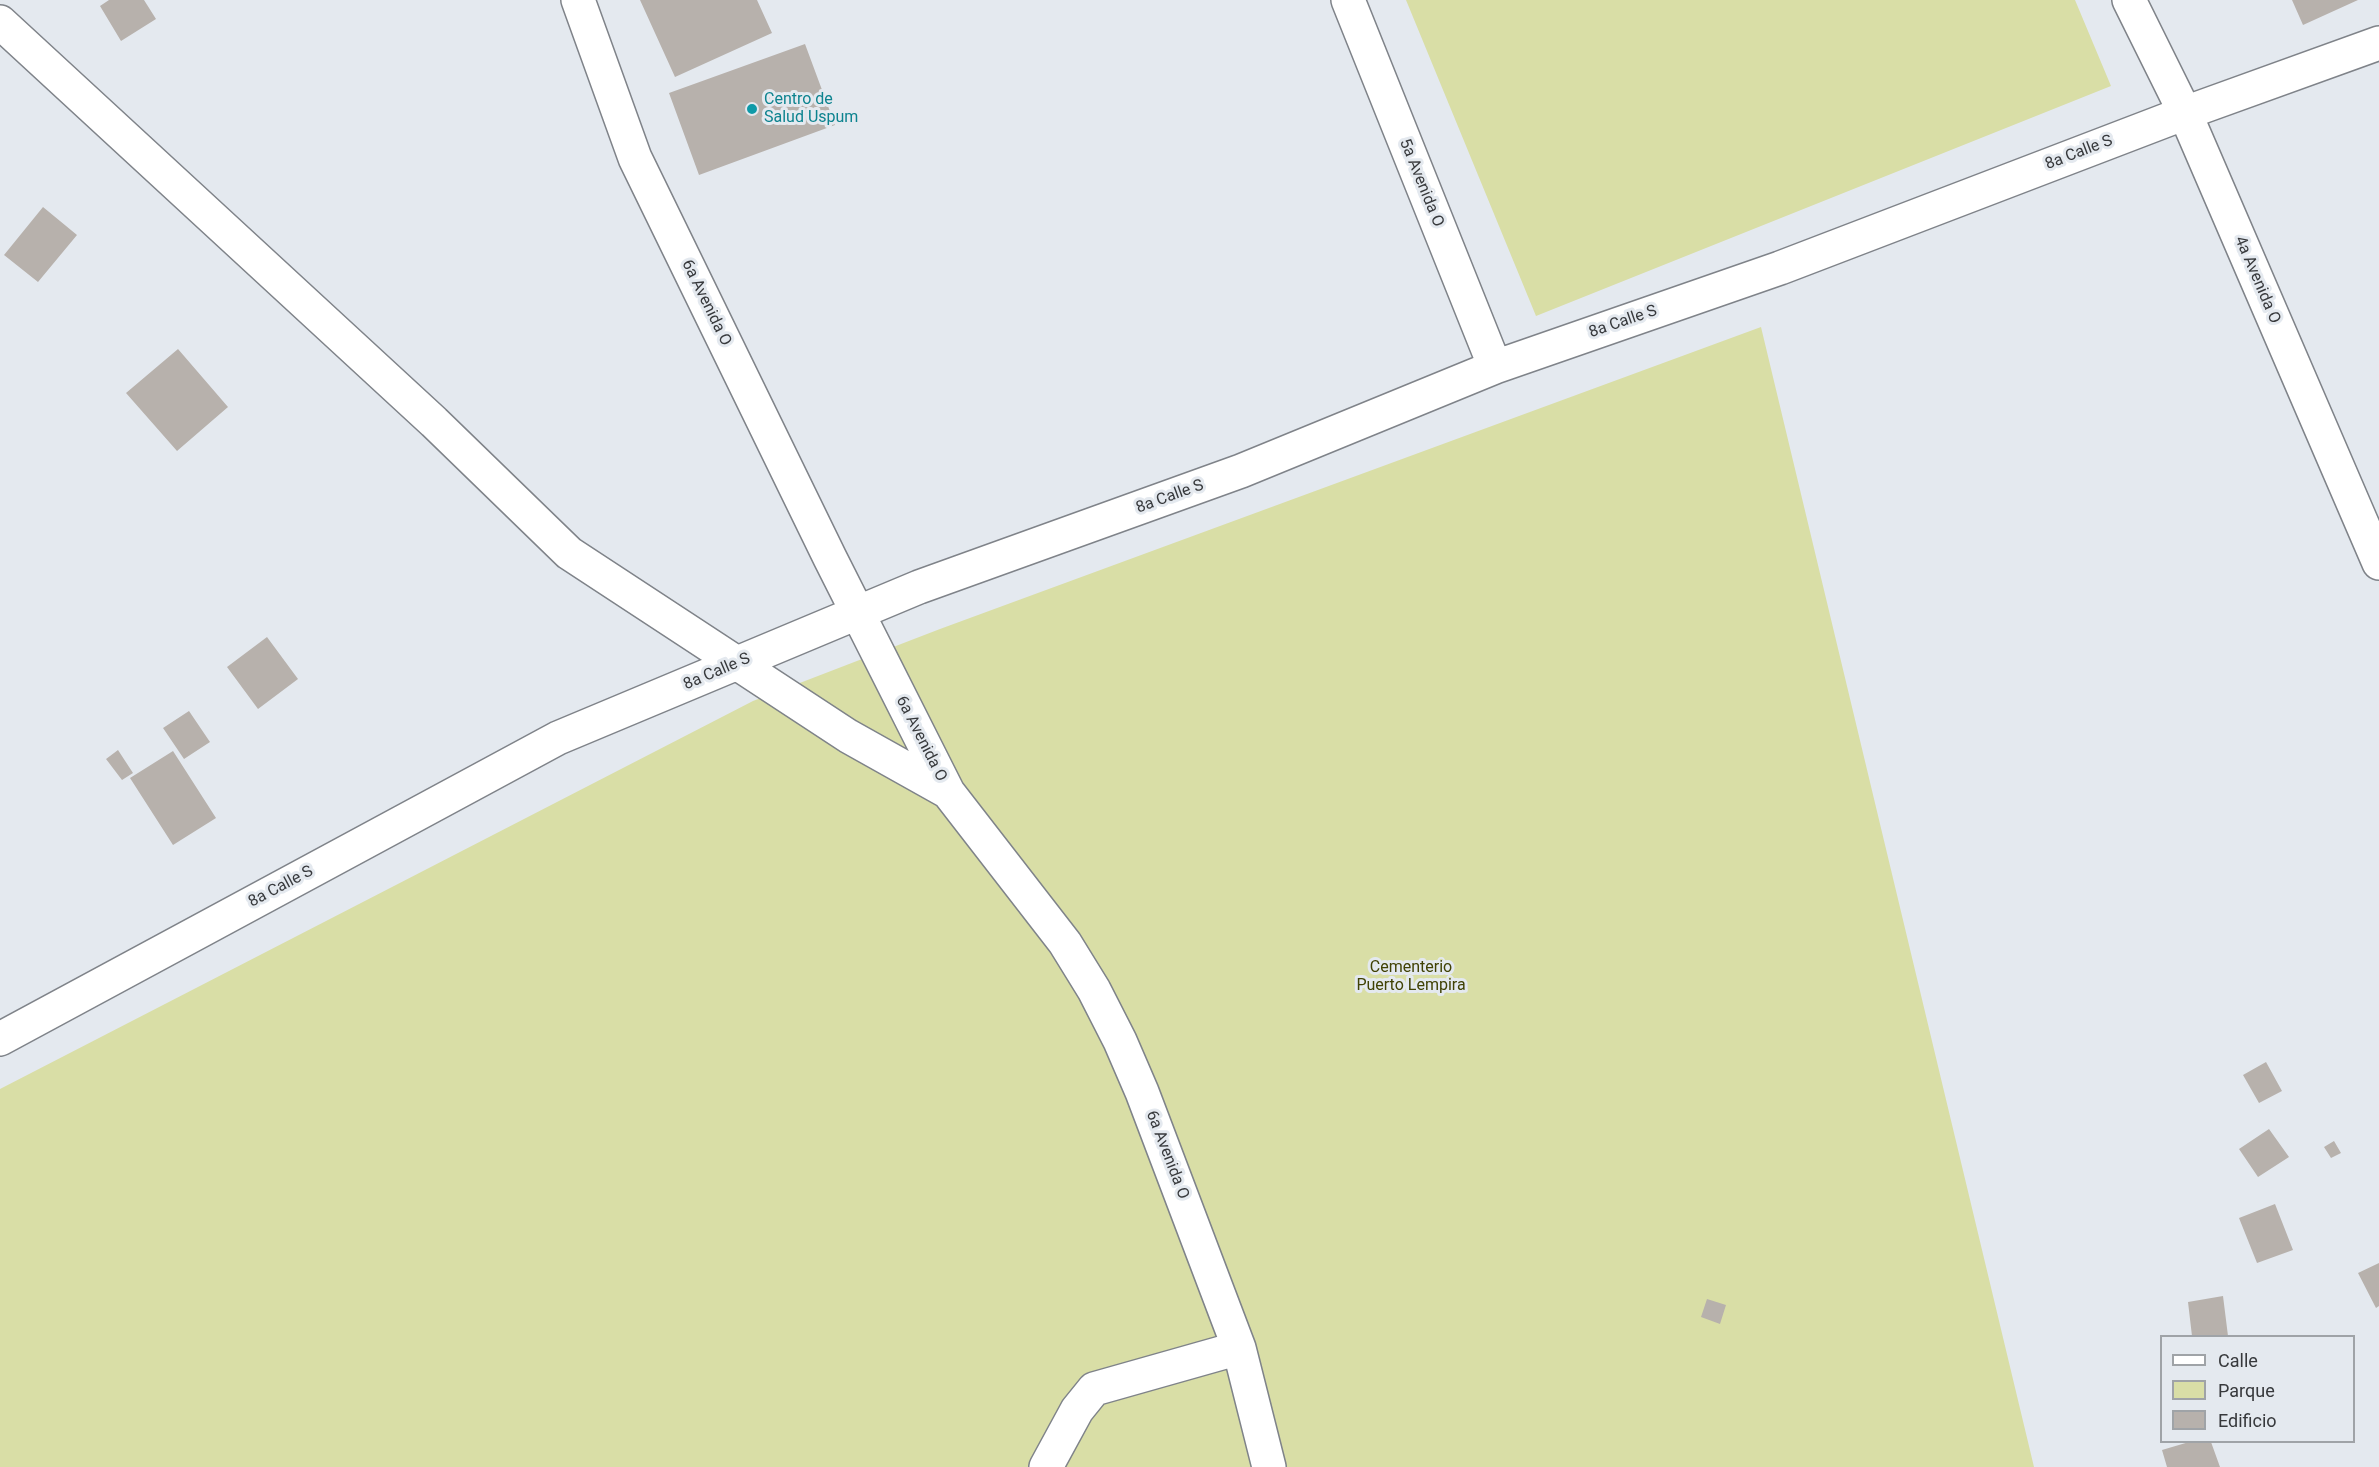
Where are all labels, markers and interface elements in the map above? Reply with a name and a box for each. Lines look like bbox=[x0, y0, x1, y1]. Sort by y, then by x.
place label: Centro de Salud Uspum bbox=[764, 90, 858, 128]
marker: Centro de Salud Uspum bbox=[745, 102, 759, 116]
street label: 8a Calle S bbox=[2043, 131, 2115, 175]
street label: 5a Avenida O bbox=[1395, 136, 1447, 230]
street label: 4a Avenida O bbox=[2230, 233, 2284, 327]
street label: 6a Avenida O bbox=[677, 257, 735, 349]
street label: 8a Calle S bbox=[1587, 301, 1659, 343]
street label: 8a Calle S bbox=[1134, 476, 1206, 518]
street label: 8a Calle S bbox=[681, 649, 753, 695]
street label: 6a Avenida O bbox=[891, 693, 951, 785]
street label: 8a Calle S bbox=[245, 862, 317, 912]
park label: Cementerio Puerto Lempira bbox=[1356, 958, 1466, 996]
street label: 6a Avenida O bbox=[1141, 1108, 1193, 1202]
legend bbox=[2160, 1335, 2355, 1443]
text: Calle bbox=[2218, 1350, 2258, 1371]
text: Parque bbox=[2218, 1380, 2275, 1401]
text: Edificio bbox=[2218, 1410, 2277, 1431]

